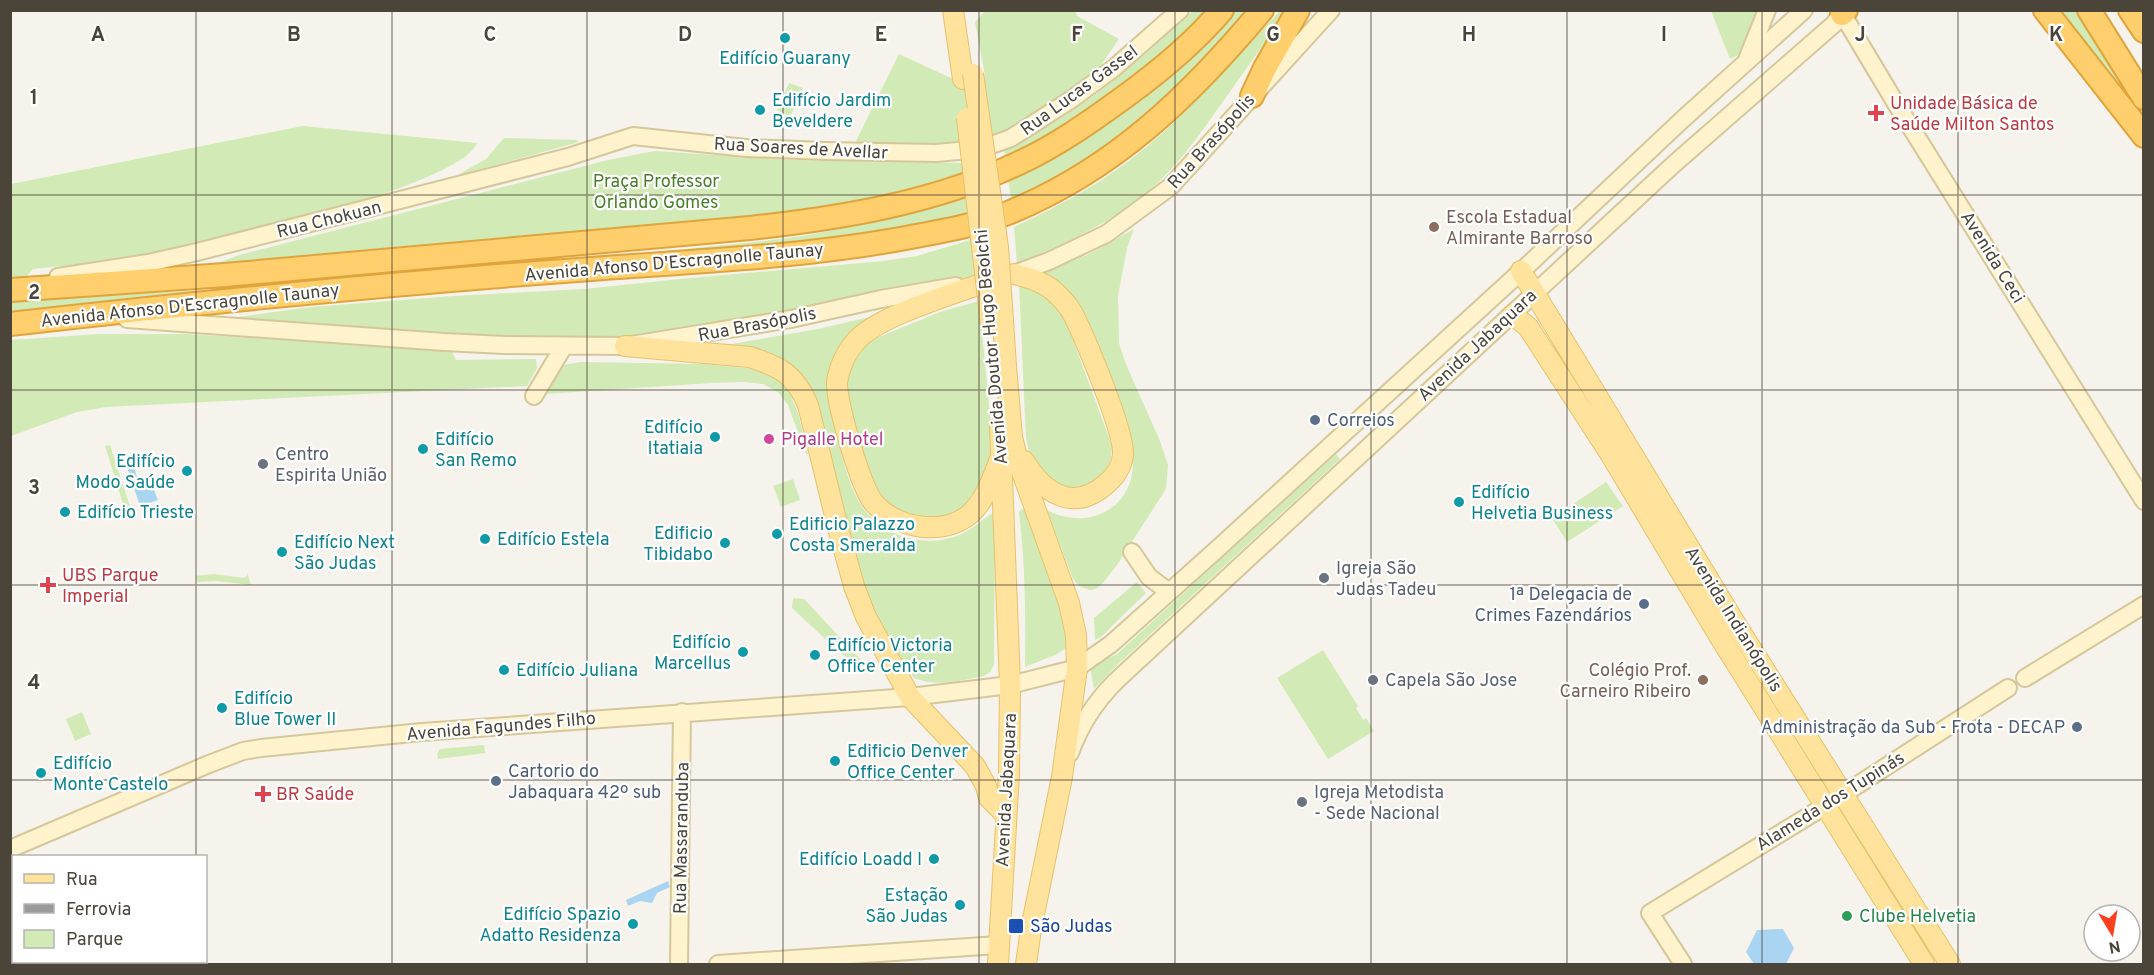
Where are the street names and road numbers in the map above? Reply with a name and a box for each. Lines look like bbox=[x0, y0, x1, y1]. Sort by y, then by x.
street label: Rua Lucas Gassel bbox=[1017, 41, 1143, 142]
street label: Rua Brasópolis bbox=[1163, 90, 1261, 194]
street label: Rua Soares de Avellar bbox=[713, 133, 889, 166]
street label: Rua Chokuan bbox=[275, 196, 384, 245]
street label: Avenida Ceci bbox=[1954, 208, 2029, 308]
street label: Avenida Doutor Hugo Beolchi bbox=[971, 228, 1014, 466]
street label: Avenida Afonso D'Escragnolle Taunay bbox=[524, 239, 825, 288]
street label: Avenida Afonso D'Escragnolle Taunay bbox=[40, 279, 341, 334]
street label: Avenida Jabaquara bbox=[1414, 285, 1542, 407]
street label: Rua Brasópolis bbox=[696, 303, 818, 348]
street label: Avenida Indianópolis bbox=[1679, 543, 1787, 697]
street label: Avenida Fagundes Filho bbox=[405, 708, 597, 747]
street label: Avenida Jabaquara bbox=[992, 712, 1023, 868]
street label: Alameda dos Tupinás bbox=[1752, 747, 1909, 857]
street label: Rua Massaranduba bbox=[670, 762, 695, 914]

